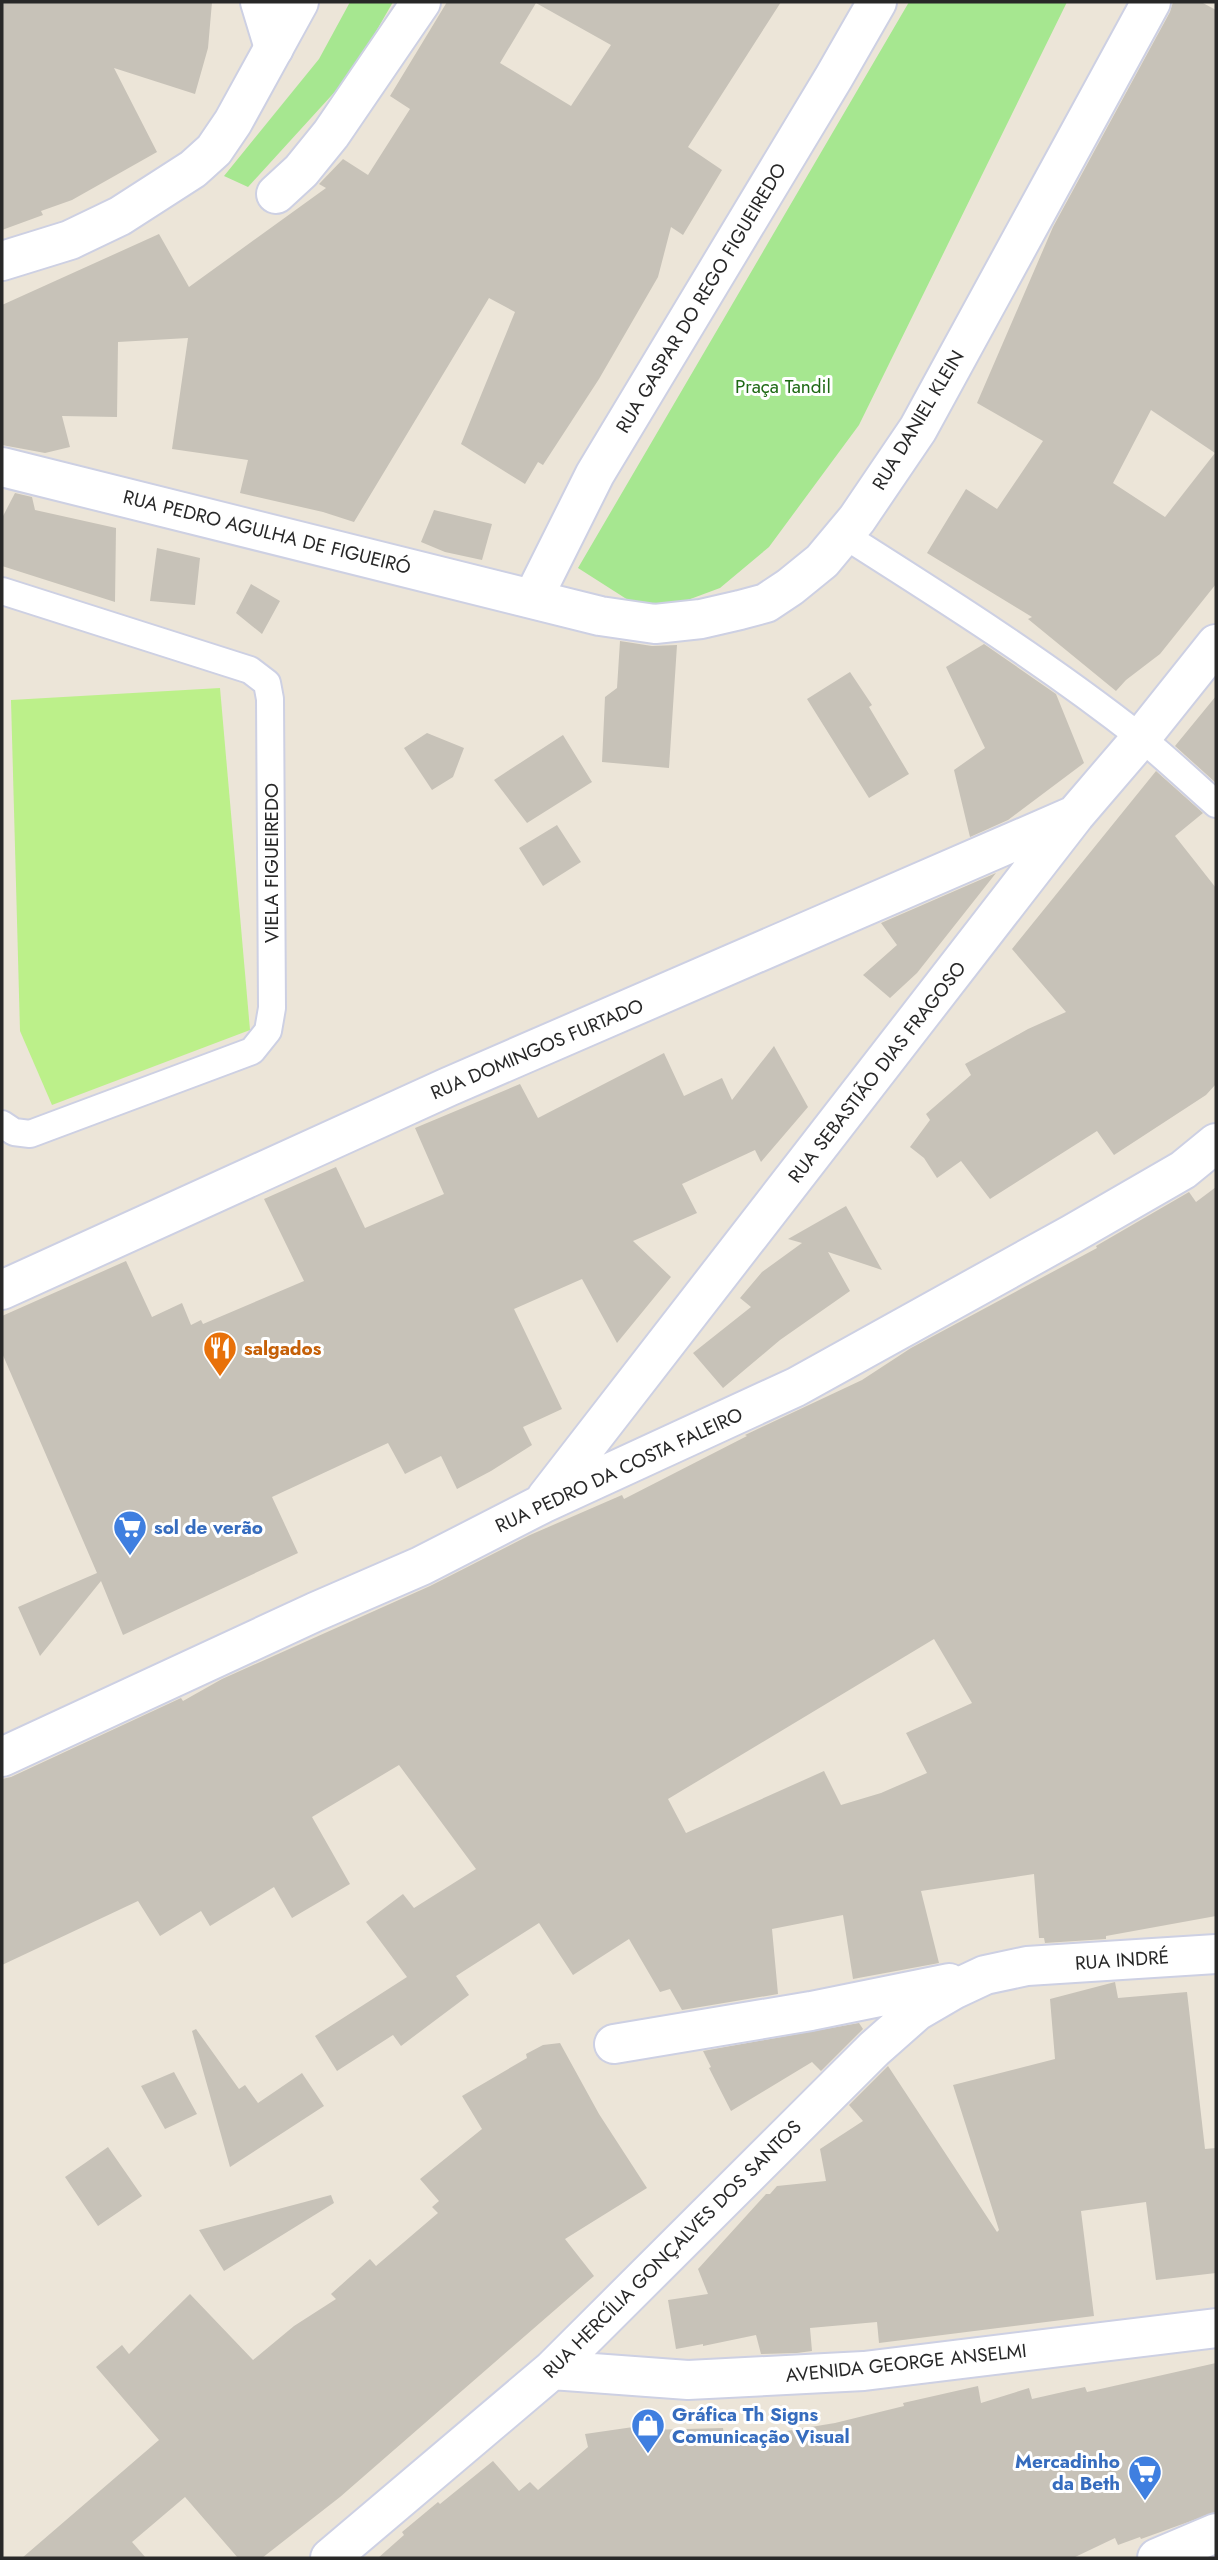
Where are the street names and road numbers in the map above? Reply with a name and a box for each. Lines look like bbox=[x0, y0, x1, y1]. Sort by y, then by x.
street label: RUA GASPAR DO REGO FIGUEIREDO bbox=[609, 158, 793, 438]
street label: RUA DANIEL KLEIN bbox=[866, 345, 970, 495]
street label: RUA PEDRO AGULHA DE FIGUEIRÓ bbox=[120, 483, 414, 581]
street label: VIELA FIGUEIREDO bbox=[258, 783, 285, 943]
street label: RUA SEBASTIÃO DIAS FRAGOSO bbox=[782, 956, 972, 1188]
street label: RUA DOMINGOS FURTADO bbox=[426, 992, 648, 1106]
street label: RUA PEDRO DA COSTA FALEIRO bbox=[491, 1401, 747, 1539]
street label: RUA INDRÉ bbox=[1074, 1943, 1170, 1977]
street label: RUA HERCÍLIA GONÇALVES DOS SANTOS bbox=[537, 2114, 807, 2384]
street label: AVENIDA GEORGE ANSELMI bbox=[784, 2337, 1028, 2389]

